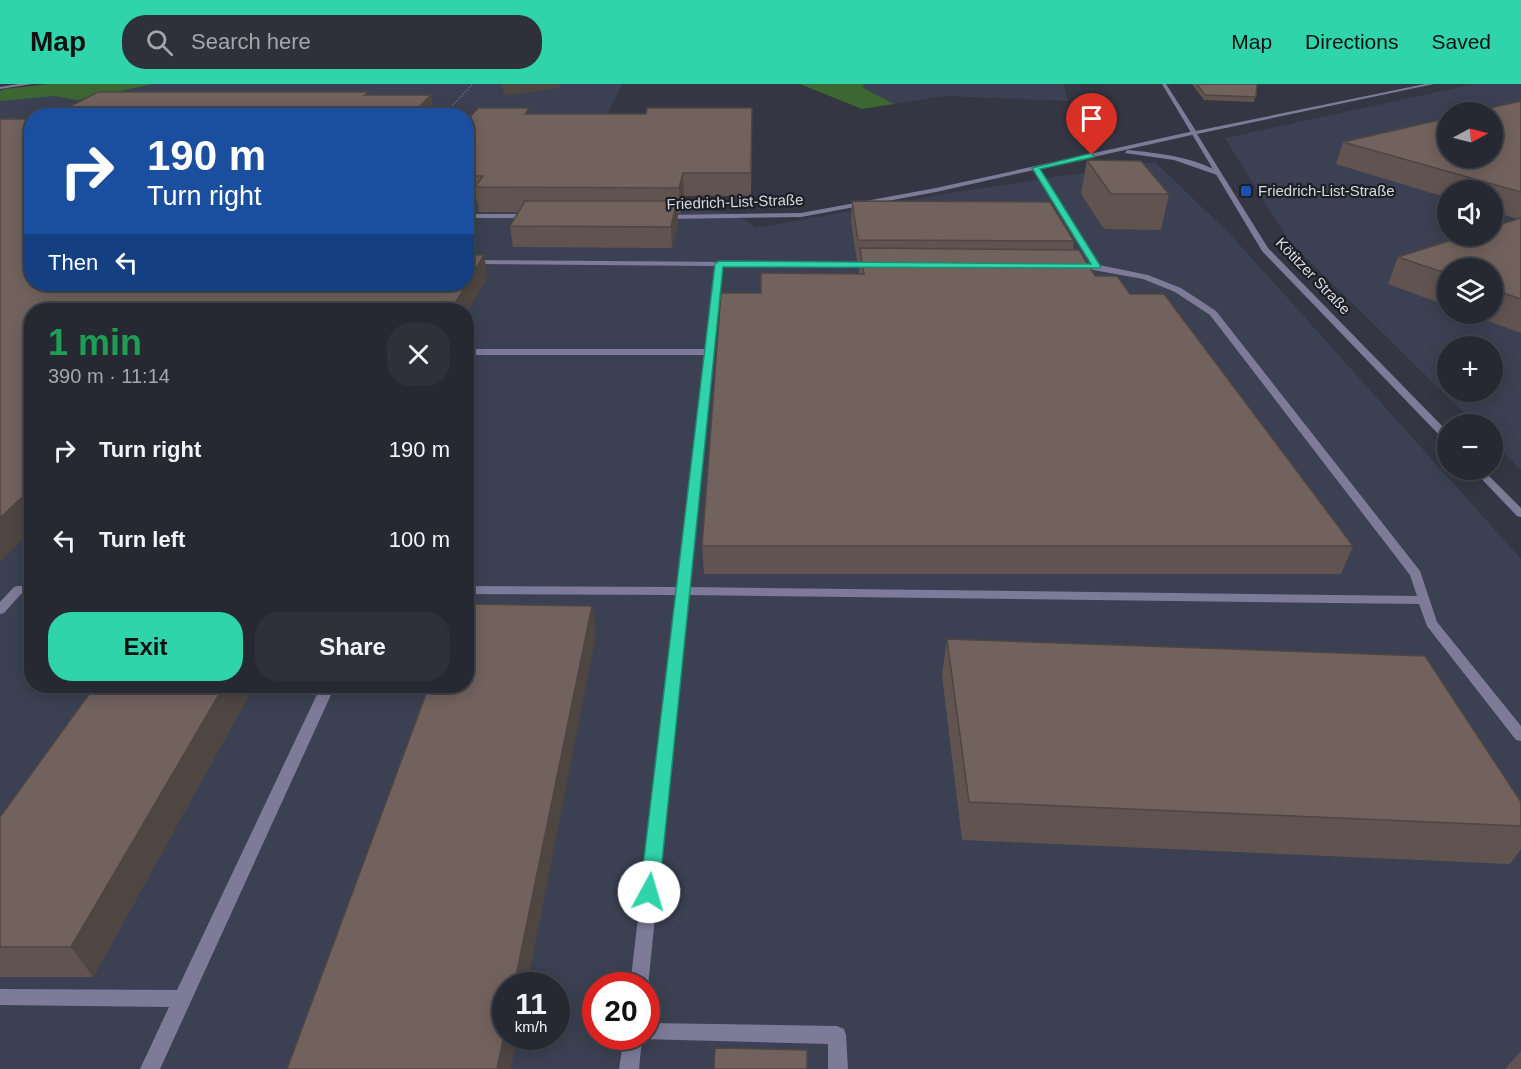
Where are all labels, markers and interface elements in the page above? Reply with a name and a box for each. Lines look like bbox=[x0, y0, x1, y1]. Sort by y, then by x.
search box bbox=[122, 15, 542, 69]
text: Map bbox=[30, 26, 86, 57]
icon: search bbox=[143, 26, 176, 59]
text: Search here bbox=[191, 29, 311, 54]
text: Map bbox=[1231, 30, 1272, 53]
text: Directions bbox=[1305, 30, 1398, 53]
text: Saved bbox=[1431, 30, 1491, 53]
pin bbox=[1066, 93, 1117, 155]
icon: arrive bbox=[1075, 102, 1108, 135]
north arrow bbox=[1437, 102, 1503, 168]
map controls bbox=[1437, 102, 1503, 480]
icon: right bbox=[48, 132, 126, 210]
text: 190 m bbox=[147, 132, 266, 179]
button: sound bbox=[1437, 180, 1503, 246]
text: Turn right bbox=[147, 181, 262, 211]
place label: Friedrich-List-Straße bbox=[1258, 182, 1395, 199]
marker: Friedrich-List-Straße bbox=[1239, 184, 1253, 198]
street label: Friedrich-List-Straße bbox=[666, 191, 804, 212]
street label: Kötitzer Straße bbox=[1272, 234, 1354, 318]
icon: left bbox=[110, 246, 143, 279]
text: Then bbox=[48, 250, 98, 275]
button: layers bbox=[1437, 258, 1503, 324]
text: 1 min bbox=[48, 322, 142, 363]
button: close bbox=[387, 323, 450, 386]
button: + bbox=[1437, 336, 1503, 402]
text: 390 m · 11:14 bbox=[48, 365, 170, 387]
button: − bbox=[1437, 414, 1503, 480]
icon: right bbox=[48, 434, 81, 467]
text: Turn right bbox=[99, 437, 201, 462]
text: 190 m bbox=[389, 437, 450, 462]
icon: left bbox=[48, 524, 81, 557]
text: Turn left bbox=[99, 527, 185, 552]
text: 100 m bbox=[389, 527, 450, 552]
button: Exit bbox=[48, 612, 243, 681]
button: Share bbox=[255, 612, 450, 681]
position arrow bbox=[617, 860, 681, 924]
speed limit sign: 20 bbox=[582, 972, 660, 1050]
text: 11 bbox=[515, 987, 547, 1020]
text: km/h bbox=[515, 1018, 547, 1035]

